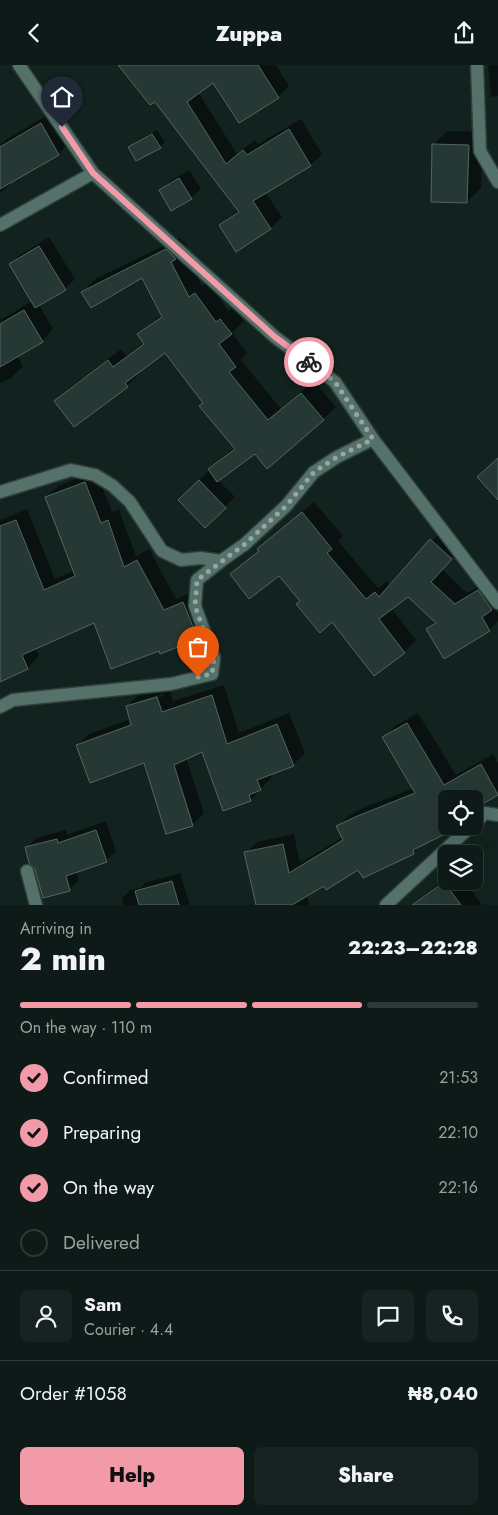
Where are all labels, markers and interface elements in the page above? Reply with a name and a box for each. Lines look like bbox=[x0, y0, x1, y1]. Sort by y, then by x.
text: Zuppa bbox=[216, 17, 282, 49]
icon: back bbox=[20, 19, 48, 47]
icon: share bbox=[450, 19, 478, 47]
pin bbox=[41, 76, 83, 127]
icon: home bbox=[48, 83, 76, 111]
courier bbox=[284, 337, 334, 387]
icon: bike bbox=[295, 348, 323, 376]
pin bbox=[177, 626, 219, 677]
icon: bag bbox=[184, 633, 212, 661]
map controls bbox=[438, 790, 483, 890]
button: locate bbox=[438, 790, 483, 835]
button: layers bbox=[438, 845, 483, 890]
text: Arriving in bbox=[20, 917, 92, 940]
text: 22:23–22:28 bbox=[348, 934, 478, 961]
text: 2 min bbox=[20, 936, 106, 982]
text: On the way · 110 m bbox=[20, 1016, 152, 1039]
icon: check bbox=[20, 1064, 48, 1092]
text: Confirmed bbox=[63, 1064, 149, 1091]
text: 21:53 bbox=[439, 1066, 478, 1089]
icon: check bbox=[20, 1119, 48, 1147]
text: Preparing bbox=[63, 1119, 141, 1146]
text: 22:10 bbox=[438, 1121, 478, 1144]
icon: check bbox=[20, 1174, 48, 1202]
text: On the way bbox=[63, 1174, 154, 1201]
text: 22:16 bbox=[439, 1176, 478, 1199]
text: Delivered bbox=[63, 1229, 140, 1256]
button: person bbox=[20, 1290, 72, 1342]
button: chat bbox=[362, 1290, 414, 1342]
button: phone bbox=[426, 1290, 478, 1342]
text: Sam bbox=[84, 1291, 122, 1318]
text: Courier · 4.4 bbox=[84, 1318, 173, 1341]
text: Order #1058 bbox=[20, 1380, 127, 1407]
text: ₦8,040 bbox=[408, 1380, 478, 1407]
button: Help bbox=[20, 1447, 244, 1505]
button: Share bbox=[254, 1447, 478, 1505]

